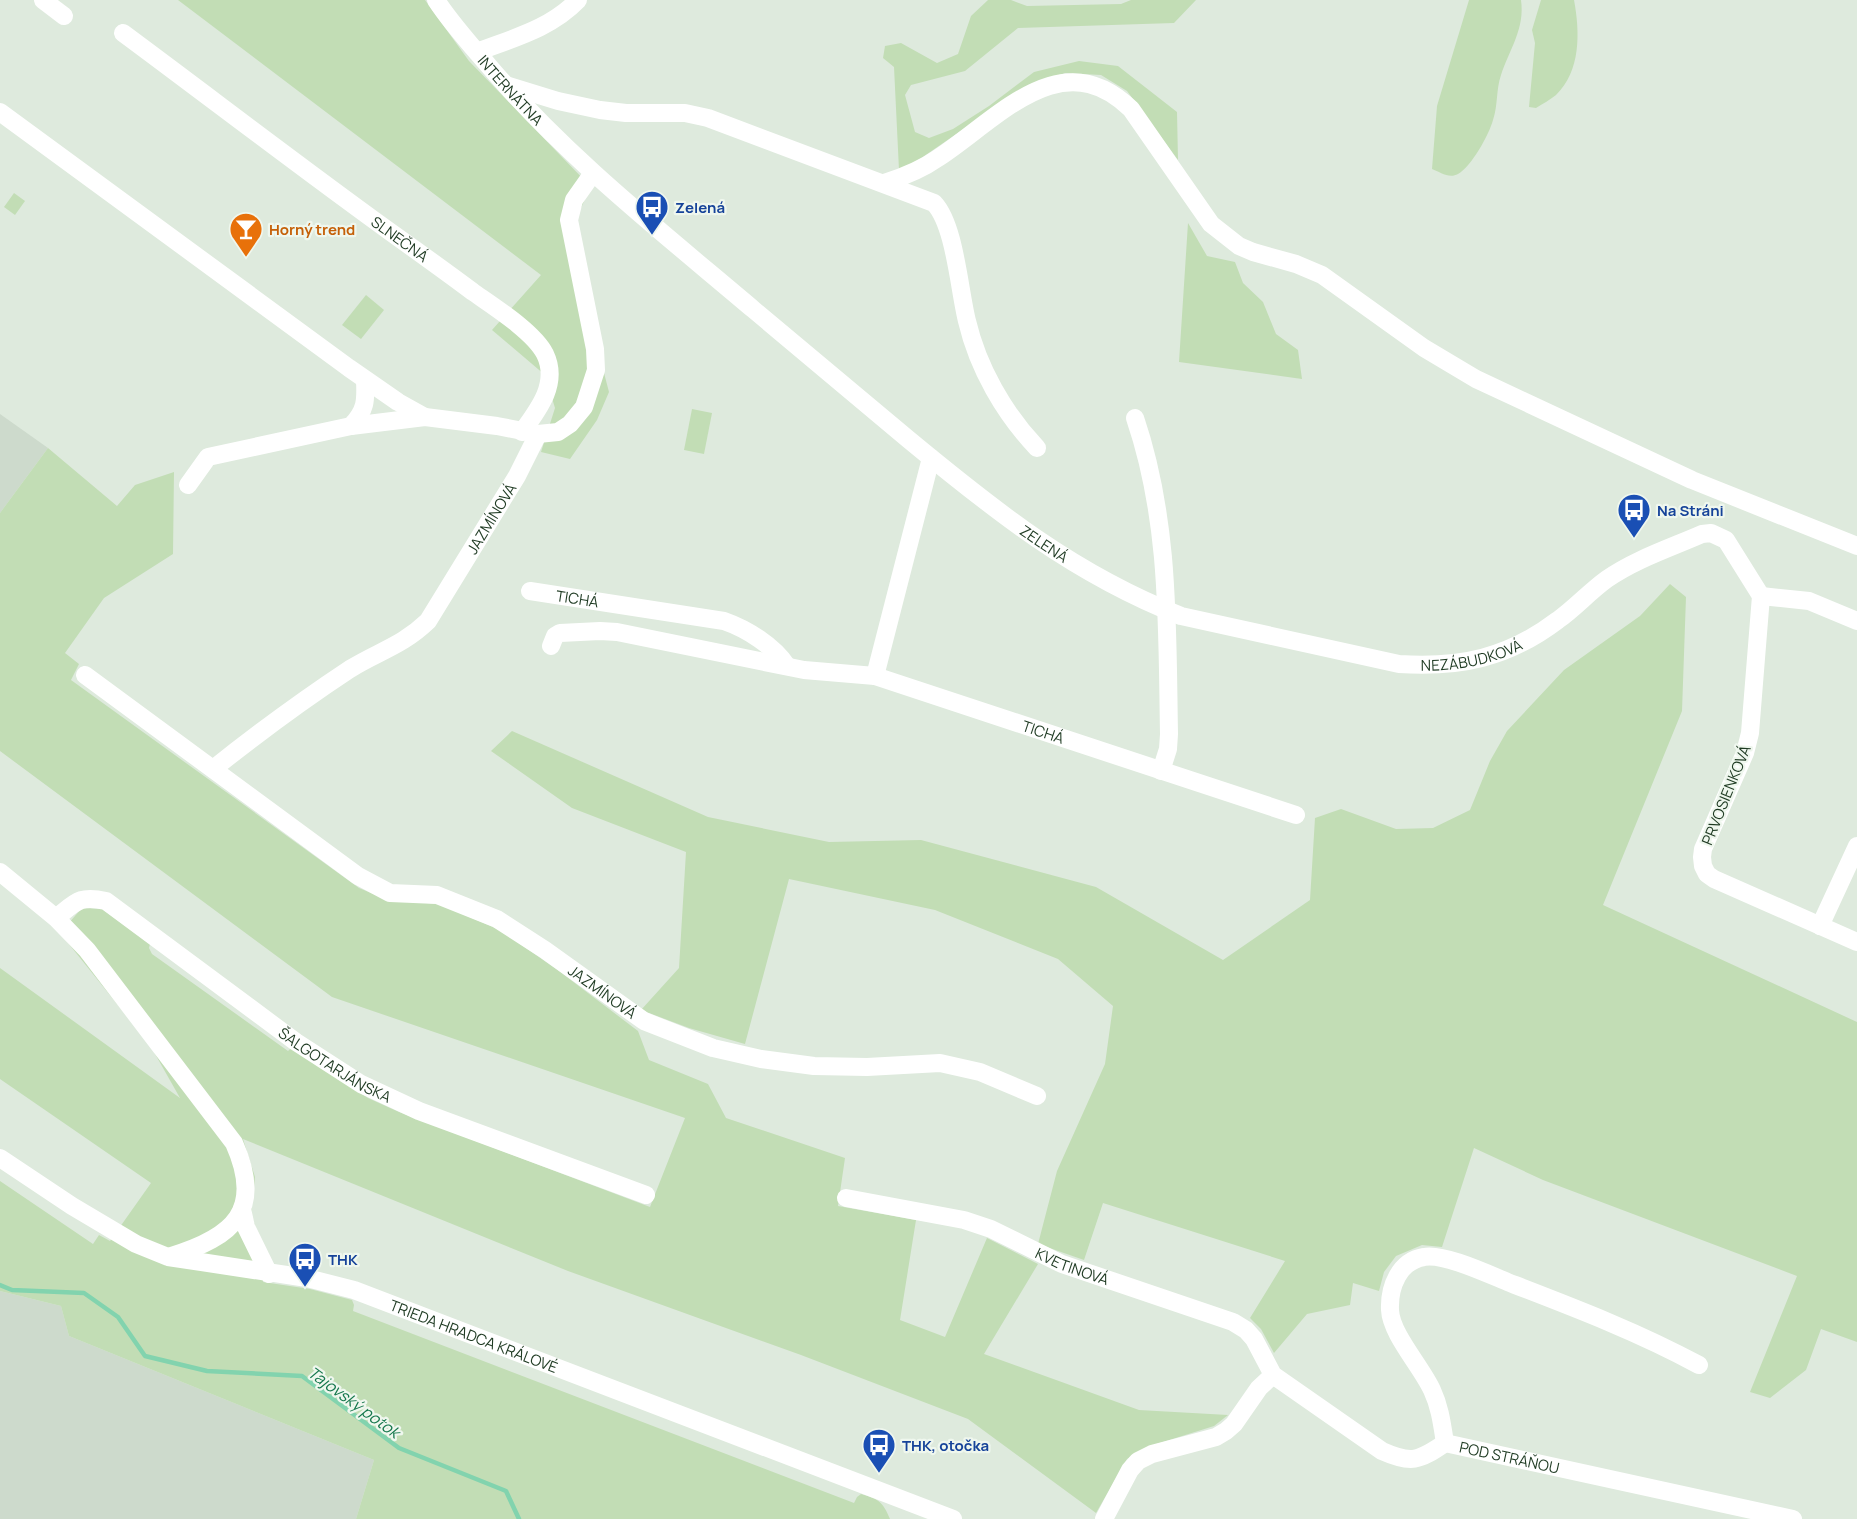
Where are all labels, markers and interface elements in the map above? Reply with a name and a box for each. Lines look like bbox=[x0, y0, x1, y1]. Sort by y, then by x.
street label: INTERNÁTNA bbox=[473, 50, 549, 130]
bus stop icon: Zelená bbox=[634, 189, 670, 236]
place label: Zelená bbox=[675, 197, 725, 218]
bar icon: Horný trend bbox=[228, 211, 264, 258]
street label: SLNEČNÁ bbox=[367, 211, 433, 267]
place label: Horný trend bbox=[269, 219, 355, 240]
street label: JAZMÍNOVÁ bbox=[461, 479, 521, 558]
bus stop icon: Na Stráni bbox=[1616, 492, 1652, 539]
place label: Na Stráni bbox=[1657, 500, 1724, 521]
street label: ZELENÁ bbox=[1016, 520, 1073, 567]
street label: TICHÁ bbox=[555, 585, 601, 612]
street label: NEZÁBUDKOVÁ bbox=[1421, 634, 1526, 675]
street label: TICHÁ bbox=[1020, 715, 1067, 748]
street label: PRVOSIENKOVÁ bbox=[1696, 741, 1756, 848]
street label: JAZMÍNOVÁ bbox=[564, 960, 642, 1023]
street label: ŠALGOTARJÁNSKA bbox=[274, 1022, 395, 1107]
bus stop icon: THK bbox=[287, 1241, 323, 1288]
street label: KVETINOVÁ bbox=[1032, 1242, 1112, 1290]
place label: THK bbox=[328, 1249, 358, 1270]
street label: TRIEDA HRADCA KRÁLOVÉ bbox=[387, 1294, 561, 1378]
water label: Tajovský potok bbox=[304, 1361, 406, 1444]
bus stop icon: THK, otočka bbox=[861, 1427, 897, 1474]
place label: THK, otočka bbox=[902, 1435, 989, 1456]
street label: POD STRÁŇOU bbox=[1457, 1436, 1561, 1478]

